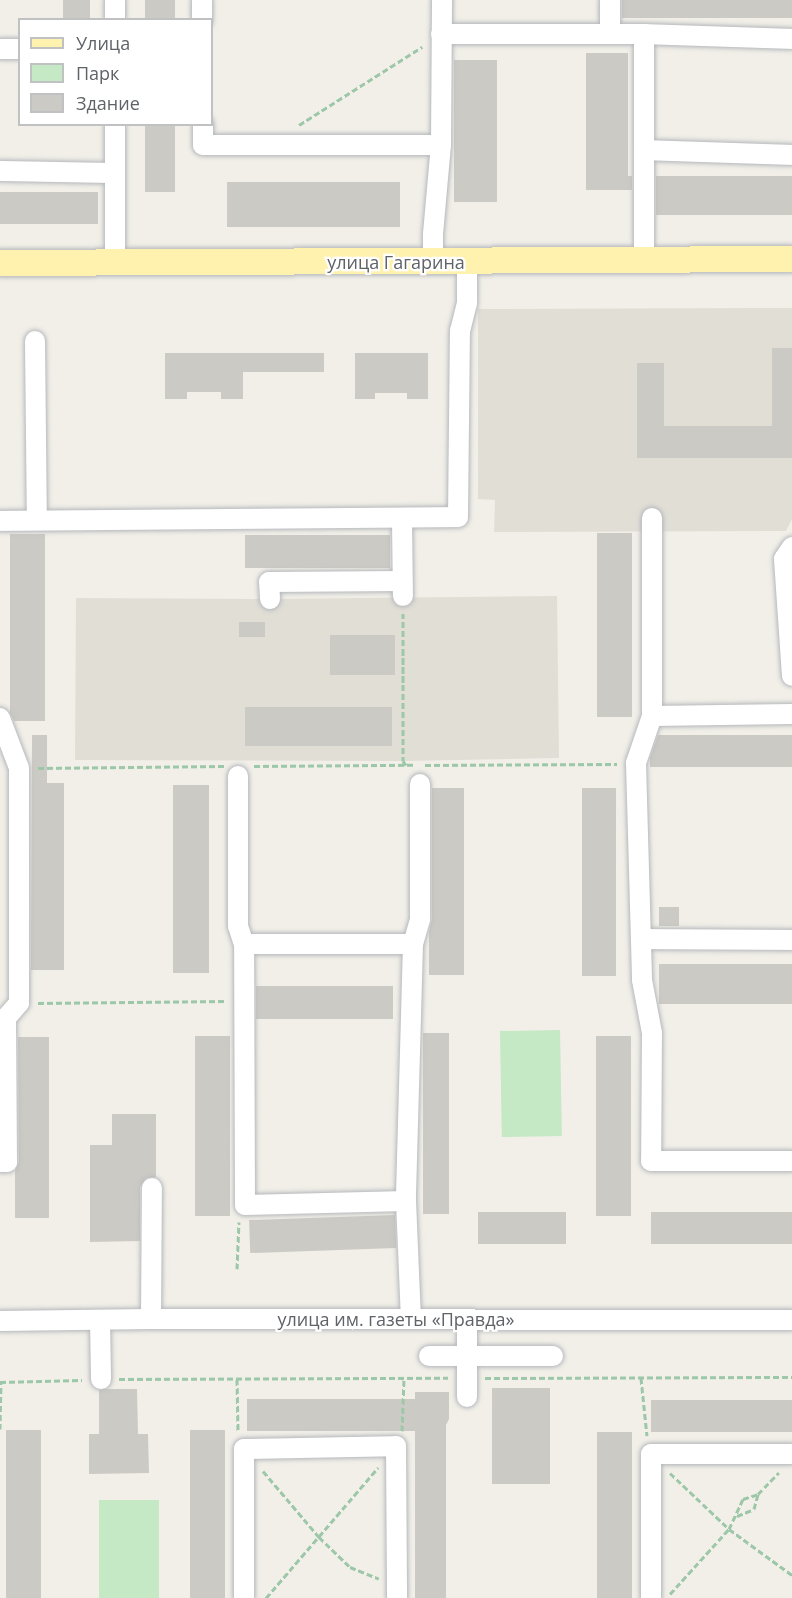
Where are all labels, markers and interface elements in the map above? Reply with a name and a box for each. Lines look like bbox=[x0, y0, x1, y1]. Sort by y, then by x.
legend bbox=[18, 18, 213, 126]
text: Улица bbox=[76, 31, 130, 55]
text: Парк bbox=[76, 61, 119, 85]
text: Здание bbox=[76, 91, 140, 115]
street label: улица Гагарина bbox=[327, 251, 465, 273]
street label: улица им. газеты «Правда» bbox=[278, 1308, 514, 1330]

